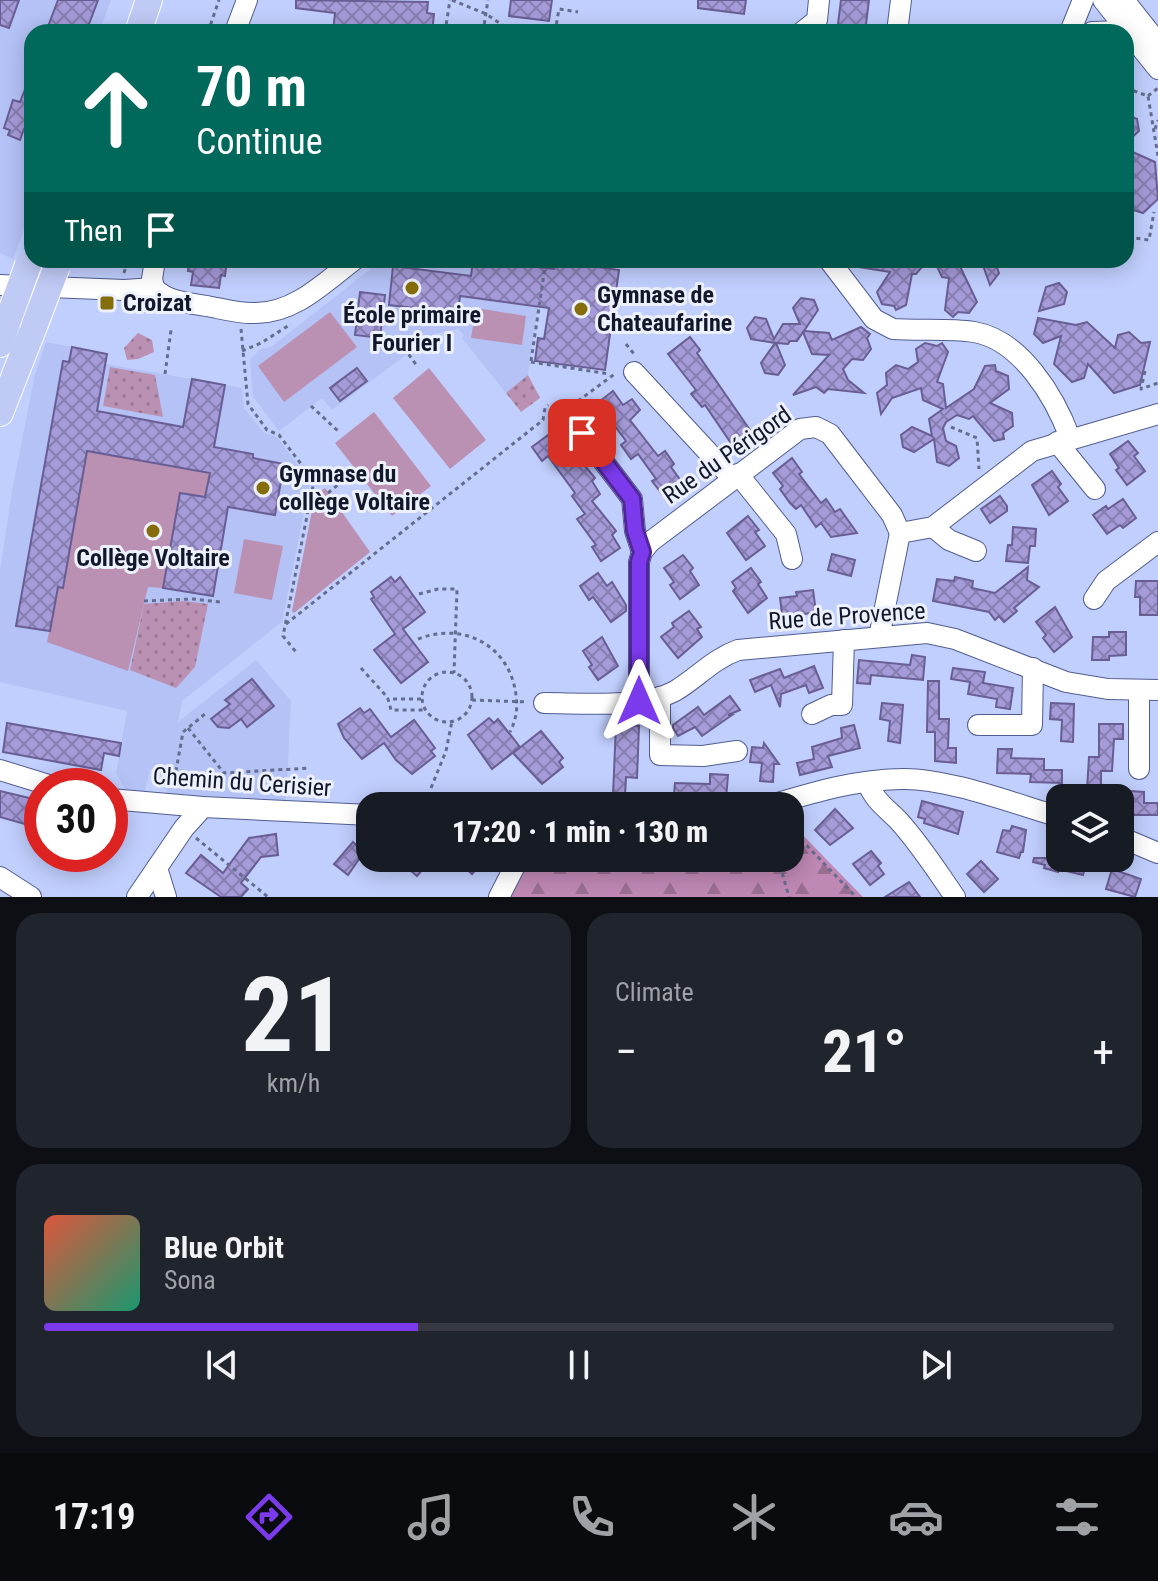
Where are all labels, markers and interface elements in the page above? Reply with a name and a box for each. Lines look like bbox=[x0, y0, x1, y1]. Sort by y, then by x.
text: 70 m bbox=[196, 54, 307, 120]
icon: ahead bbox=[64, 56, 168, 160]
text: Continue bbox=[196, 121, 323, 163]
icon: arrive bbox=[139, 208, 183, 252]
text: Then bbox=[64, 213, 123, 248]
marker: École primaire Fourier I bbox=[403, 279, 421, 297]
place label: Gymnase de Chateaufarine bbox=[597, 281, 732, 337]
place label: Croizat bbox=[123, 289, 192, 317]
marker: Croizat bbox=[98, 294, 116, 312]
marker: Gymnase de Chateaufarine bbox=[572, 300, 590, 318]
place label: École primaire Fourier I bbox=[343, 301, 481, 357]
pin bbox=[548, 399, 616, 467]
street label: Rue du Périgord bbox=[657, 400, 797, 510]
icon: arrive bbox=[560, 411, 604, 455]
place label: Gymnase du collège Voltaire bbox=[279, 460, 430, 516]
marker: Gymnase du collège Voltaire bbox=[254, 479, 272, 497]
marker: Collège Voltaire bbox=[144, 522, 162, 540]
place label: Collège Voltaire bbox=[76, 544, 230, 572]
street label: Rue de Provence bbox=[768, 597, 926, 635]
position arrow bbox=[597, 659, 681, 743]
street label: Chemin du Cerisier bbox=[152, 762, 332, 802]
speed limit sign: 30 bbox=[24, 768, 128, 872]
map controls bbox=[1046, 784, 1134, 872]
button: layers bbox=[1046, 784, 1134, 872]
text: 17:20 · 1 min · 130 m bbox=[452, 814, 708, 849]
text: 21 bbox=[241, 955, 346, 1076]
text: Climate bbox=[615, 977, 694, 1007]
text: 21° bbox=[822, 1016, 907, 1087]
text: − bbox=[615, 1026, 637, 1078]
text: + bbox=[1092, 1026, 1114, 1078]
text: km/h bbox=[267, 1068, 320, 1098]
text: Blue Orbit bbox=[164, 1230, 284, 1265]
text: Sona bbox=[164, 1265, 216, 1295]
icon: previous bbox=[200, 1343, 244, 1387]
icon: pause bbox=[557, 1343, 601, 1387]
icon: next bbox=[914, 1343, 958, 1387]
icon: directions bbox=[241, 1489, 297, 1545]
icon: music bbox=[403, 1489, 459, 1545]
icon: phone bbox=[564, 1489, 620, 1545]
icon: climate bbox=[726, 1489, 782, 1545]
icon: car bbox=[888, 1489, 944, 1545]
icon: filters bbox=[1049, 1489, 1105, 1545]
text: 17:19 bbox=[53, 1496, 135, 1538]

